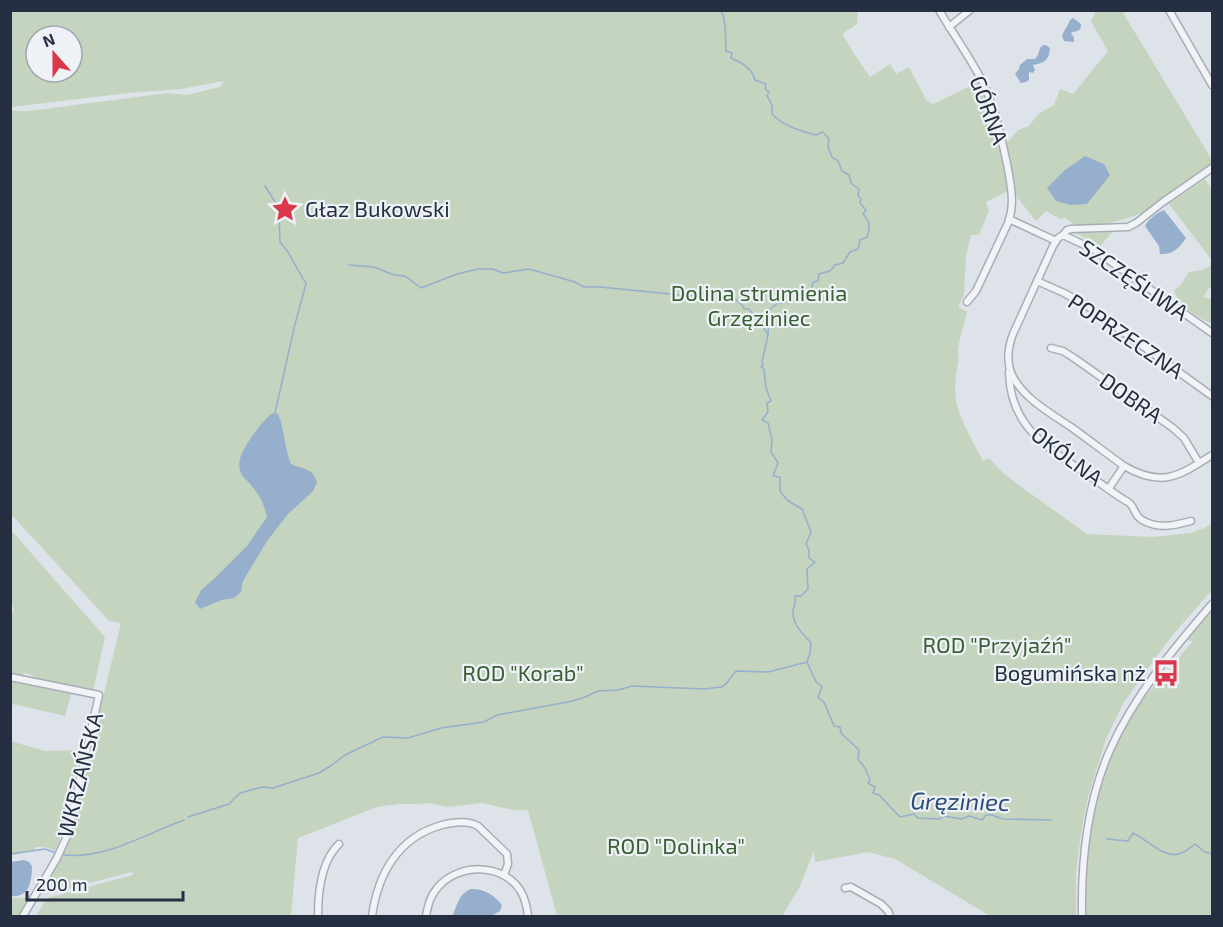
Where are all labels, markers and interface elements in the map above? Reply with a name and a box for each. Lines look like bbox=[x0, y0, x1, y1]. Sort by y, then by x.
north arrow bbox=[24, 24, 84, 84]
text: N bbox=[40, 29, 57, 50]
street label: GÓRNA bbox=[966, 72, 1014, 148]
place icon: Głaz Bukowski bbox=[270, 194, 300, 224]
place label: Głaz Bukowski bbox=[305, 195, 450, 221]
street label: SZCZĘŚLIWA bbox=[1075, 233, 1194, 325]
park label: Dolina strumienia Grzęziniec bbox=[671, 279, 847, 330]
street label: POPRZECZNA bbox=[1064, 287, 1189, 383]
street label: DOBRA bbox=[1095, 366, 1168, 428]
street label: OKÓLNA bbox=[1027, 420, 1109, 491]
park label: ROD "Przyjaźń" bbox=[922, 631, 1072, 658]
bus stop icon: Bogumińska nż bbox=[1151, 658, 1181, 688]
park label: ROD "Korab" bbox=[462, 659, 584, 685]
place label: Bogumińska nż bbox=[994, 659, 1146, 685]
street label: WKRZAŃSKA bbox=[51, 709, 107, 840]
water label: Gręziniec bbox=[910, 785, 1010, 816]
park label: ROD "Dolinka" bbox=[607, 832, 745, 858]
scale bar bbox=[27, 864, 183, 902]
text: 200 m bbox=[36, 873, 88, 895]

